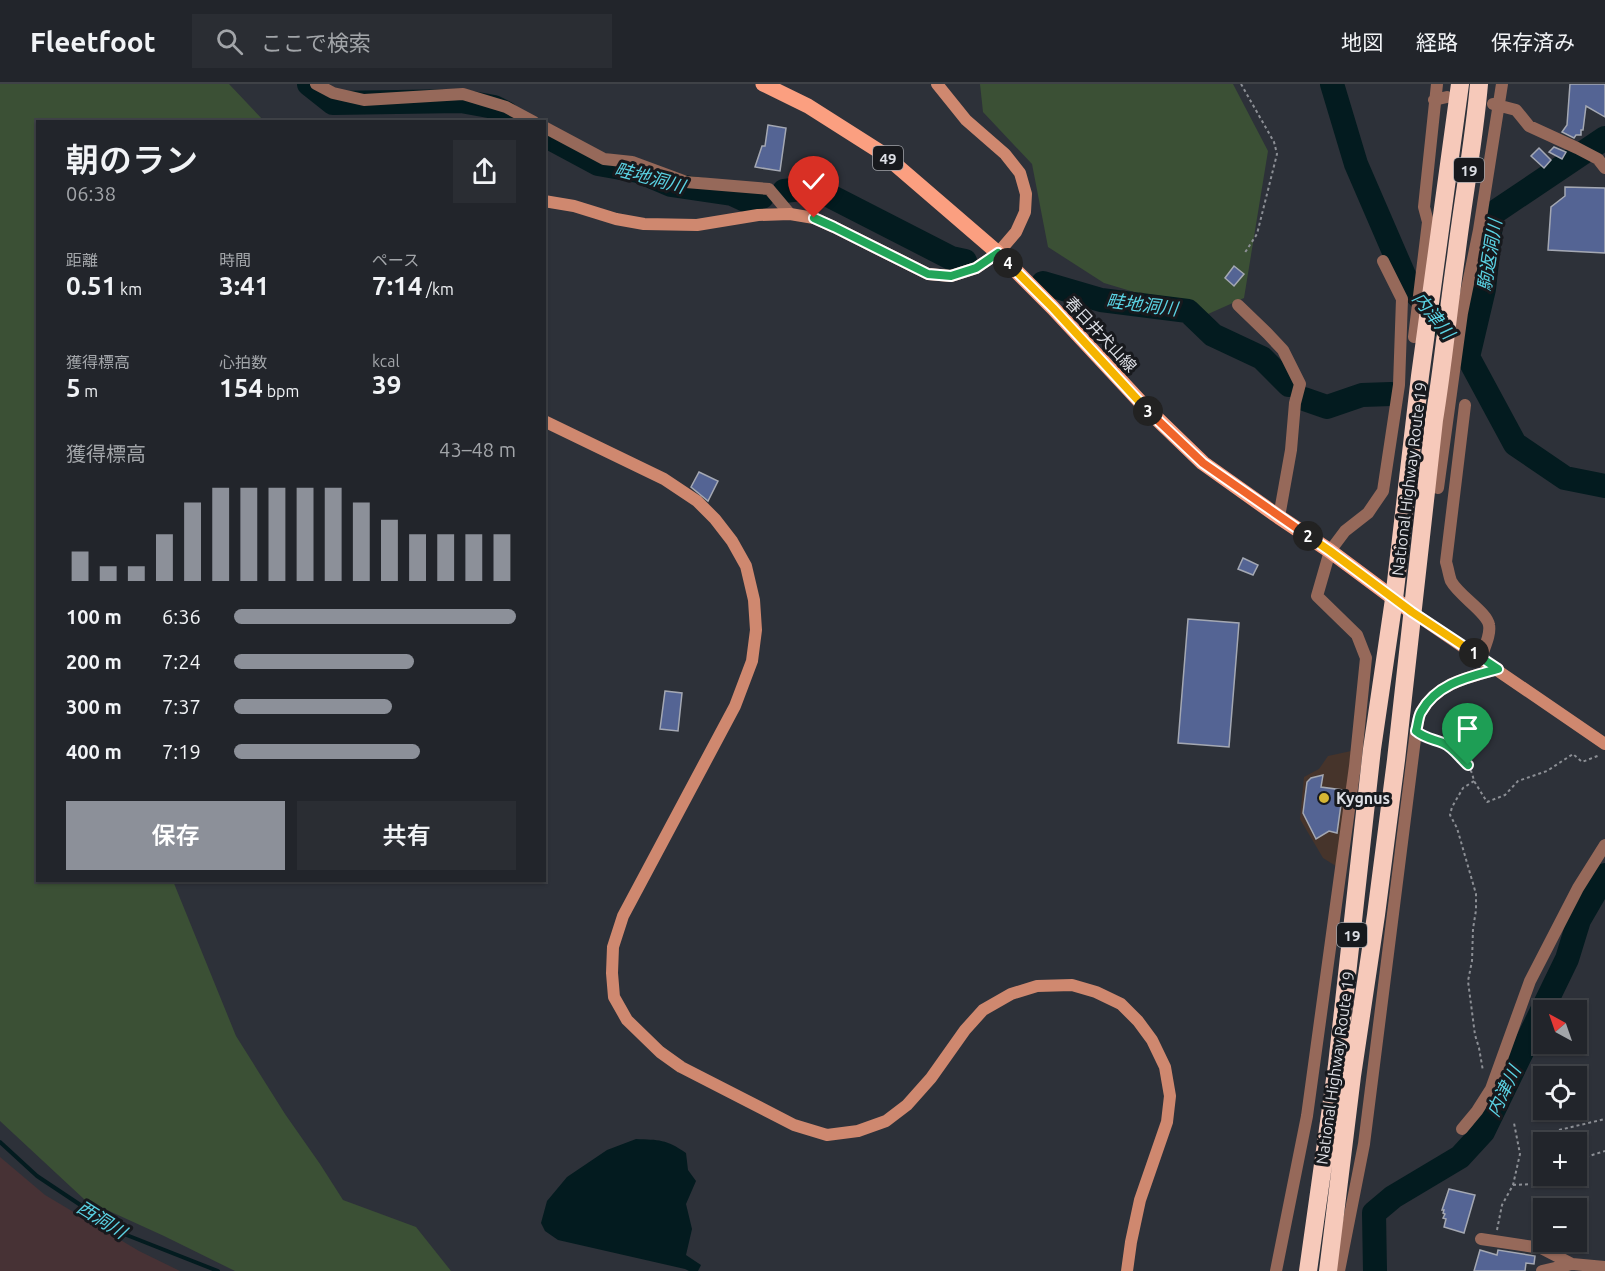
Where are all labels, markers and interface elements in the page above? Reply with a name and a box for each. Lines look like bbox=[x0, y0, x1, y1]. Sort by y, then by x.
search box bbox=[192, 14, 612, 68]
icon: search bbox=[213, 25, 246, 58]
text: Fleetfoot bbox=[30, 26, 156, 57]
text: ここで検索 bbox=[261, 30, 371, 55]
text: 地図 bbox=[1341, 30, 1383, 54]
text: 経路 bbox=[1416, 30, 1458, 54]
text: 保存済み bbox=[1491, 30, 1575, 54]
button: share bbox=[453, 140, 516, 203]
text: 朝のラン bbox=[66, 141, 198, 178]
road number: 49 bbox=[873, 146, 903, 170]
pin bbox=[788, 156, 839, 218]
water label: 畦地洞川 bbox=[613, 158, 689, 196]
road number: 19 bbox=[1454, 158, 1484, 182]
icon: check bbox=[797, 165, 830, 198]
text: 06:38 bbox=[66, 182, 116, 205]
water label: 駒返洞川 bbox=[1473, 216, 1505, 292]
pin: 4 bbox=[993, 248, 1023, 278]
text: 距離 bbox=[66, 251, 98, 269]
text: 時間 bbox=[219, 251, 251, 269]
text: ペース bbox=[372, 251, 419, 269]
text: 4 bbox=[1003, 254, 1013, 272]
text: 0.51 bbox=[66, 271, 116, 300]
text: 3:41 bbox=[219, 271, 269, 300]
text: 7:14 bbox=[372, 271, 422, 300]
text: km bbox=[116, 280, 142, 298]
text: /km bbox=[422, 280, 454, 298]
water label: 内津川 bbox=[1409, 288, 1460, 344]
water label: 畦地洞川 bbox=[1105, 290, 1181, 319]
street label: 春日井犬山線 bbox=[1062, 293, 1140, 375]
text: kcal bbox=[372, 352, 400, 370]
text: 獲得標高 bbox=[66, 353, 130, 371]
text: 心拍数 bbox=[219, 353, 267, 371]
text: 39 bbox=[372, 370, 401, 399]
text: 5 bbox=[66, 373, 81, 402]
text: 154 bbox=[219, 373, 263, 402]
street label: National Highway Route 19 bbox=[1388, 381, 1430, 577]
text: m bbox=[81, 382, 98, 400]
text: bpm bbox=[263, 382, 299, 400]
pin: 3 bbox=[1133, 396, 1163, 426]
text: 3 bbox=[1143, 402, 1153, 420]
text: 43–48 m bbox=[439, 438, 516, 461]
text: 獲得標高 bbox=[66, 442, 146, 465]
pin: 2 bbox=[1293, 521, 1323, 551]
text: 2 bbox=[1303, 527, 1313, 545]
text: 100 m bbox=[66, 605, 122, 628]
text: 6:36 bbox=[162, 605, 201, 628]
pin: 1 bbox=[1459, 638, 1489, 668]
text: 1 bbox=[1469, 644, 1479, 662]
text: 200 m bbox=[66, 650, 122, 673]
text: 7:24 bbox=[162, 650, 201, 673]
text: 300 m bbox=[66, 695, 122, 718]
text: 7:37 bbox=[162, 695, 201, 718]
pin bbox=[1442, 703, 1493, 765]
icon: arrive bbox=[1451, 712, 1484, 745]
text: 400 m bbox=[66, 740, 122, 763]
text: 7:19 bbox=[162, 740, 201, 763]
place label: Kygnus bbox=[1336, 789, 1390, 807]
marker: Kygnus bbox=[1317, 791, 1331, 805]
button: 保存 bbox=[66, 801, 285, 870]
button: 共有 bbox=[297, 801, 516, 870]
road number: 19 bbox=[1337, 923, 1367, 947]
street label: National Highway Route 19 bbox=[1313, 970, 1357, 1166]
north arrow bbox=[1533, 1000, 1587, 1054]
map controls bbox=[1533, 1000, 1587, 1252]
water label: 内津川 bbox=[1482, 1061, 1525, 1120]
button: locate bbox=[1533, 1066, 1587, 1120]
button: + bbox=[1533, 1132, 1587, 1186]
water label: 西洞川 bbox=[74, 1196, 132, 1243]
button: − bbox=[1533, 1198, 1587, 1252]

